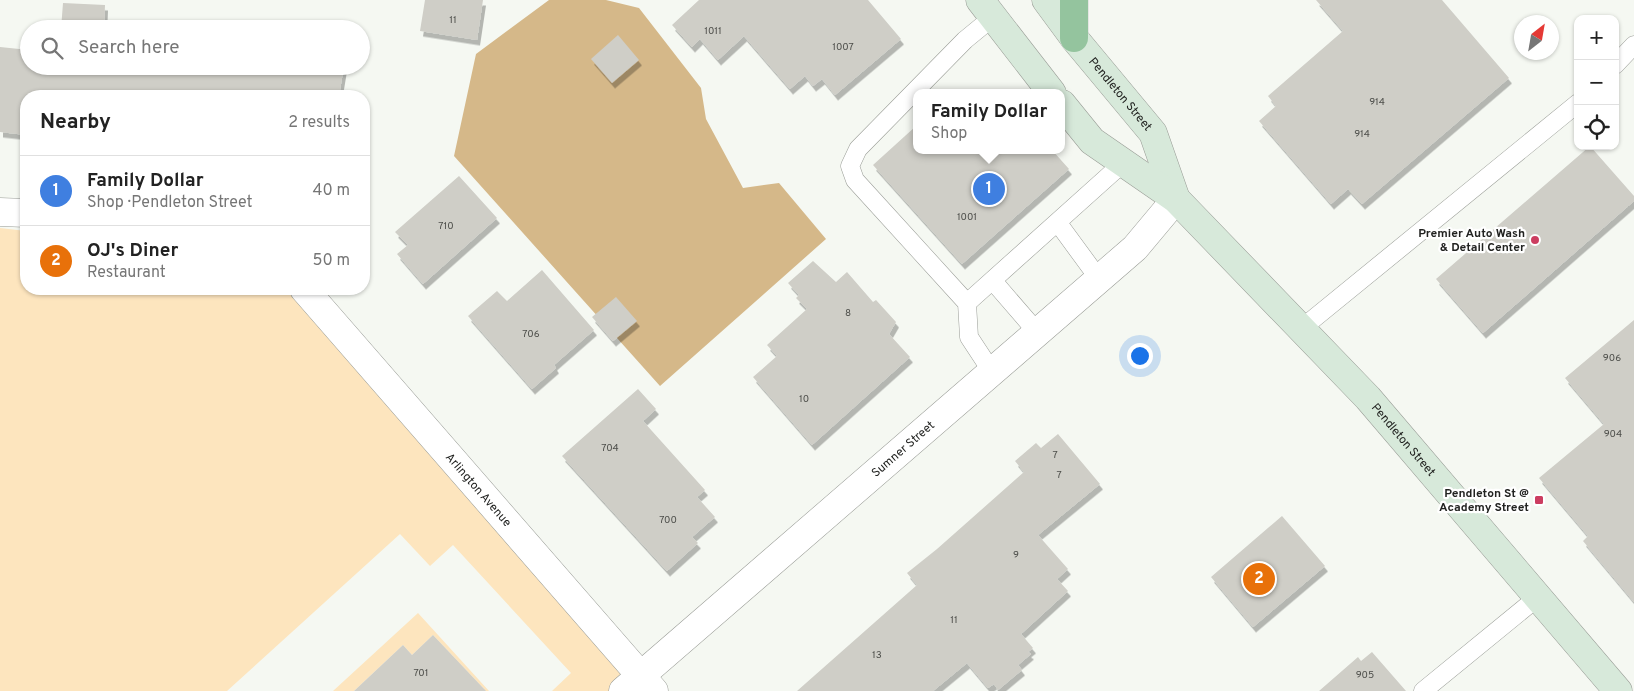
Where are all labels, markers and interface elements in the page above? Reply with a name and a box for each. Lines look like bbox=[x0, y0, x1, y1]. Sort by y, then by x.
house number: 11 bbox=[449, 14, 457, 27]
north arrow bbox=[1514, 15, 1559, 60]
map controls bbox=[1574, 15, 1619, 150]
button: + bbox=[1574, 15, 1619, 60]
search box bbox=[20, 20, 370, 75]
house number: 1011 bbox=[704, 25, 722, 38]
icon: search bbox=[38, 34, 66, 62]
text: Search here bbox=[78, 36, 180, 60]
house number: 1007 bbox=[832, 41, 854, 54]
street label: Pendleton Street bbox=[1084, 54, 1155, 135]
button: − bbox=[1574, 60, 1619, 105]
popup bbox=[913, 89, 1065, 154]
house number: 914 bbox=[1369, 96, 1385, 109]
text: Family Dollar bbox=[931, 100, 1047, 124]
button: locate bbox=[1574, 105, 1619, 150]
text: Nearby bbox=[40, 109, 111, 136]
text: 2 results bbox=[288, 113, 350, 133]
text: Shop bbox=[931, 124, 967, 144]
house number: 914 bbox=[1354, 128, 1370, 141]
text: Family Dollar bbox=[87, 169, 204, 193]
pin: 1 bbox=[973, 170, 1005, 208]
text: 1 bbox=[53, 181, 59, 201]
text: 40 m bbox=[312, 181, 350, 201]
text: Shop · Pendleton Street bbox=[87, 193, 253, 213]
house number: 1001 bbox=[957, 211, 977, 224]
house number: 710 bbox=[438, 220, 454, 233]
place label: Premier Auto Wash & Detail Center bbox=[1418, 226, 1525, 256]
marker: Premier Auto Wash & Detail Center bbox=[1529, 234, 1541, 246]
text: OJ's Diner bbox=[87, 239, 178, 263]
text: 2 bbox=[51, 251, 61, 271]
text: 50 m bbox=[313, 251, 350, 271]
text: Restaurant bbox=[87, 263, 166, 283]
house number: 8 bbox=[845, 307, 851, 320]
house number: 706 bbox=[522, 328, 540, 341]
your location bbox=[1127, 343, 1153, 369]
house number: 906 bbox=[1603, 352, 1621, 365]
house number: 10 bbox=[799, 393, 809, 406]
street label: Pendleton Street bbox=[1367, 400, 1438, 480]
street label: Sumner Street bbox=[869, 418, 938, 481]
house number: 904 bbox=[1604, 428, 1622, 441]
house number: 704 bbox=[601, 442, 619, 455]
house number: 7 bbox=[1052, 449, 1058, 462]
street label: Arlington Avenue bbox=[441, 450, 514, 531]
house number: 7 bbox=[1056, 469, 1062, 482]
place label: Pendleton St @ Academy Street bbox=[1439, 486, 1529, 516]
marker: Pendleton St @ Academy Street bbox=[1533, 494, 1545, 506]
house number: 700 bbox=[659, 514, 677, 527]
house number: 9 bbox=[1013, 549, 1019, 562]
pin: 2 bbox=[1243, 560, 1275, 598]
house number: 11 bbox=[950, 614, 958, 627]
house number: 13 bbox=[872, 649, 882, 662]
house number: 701 bbox=[413, 667, 429, 680]
house number: 905 bbox=[1356, 669, 1374, 682]

